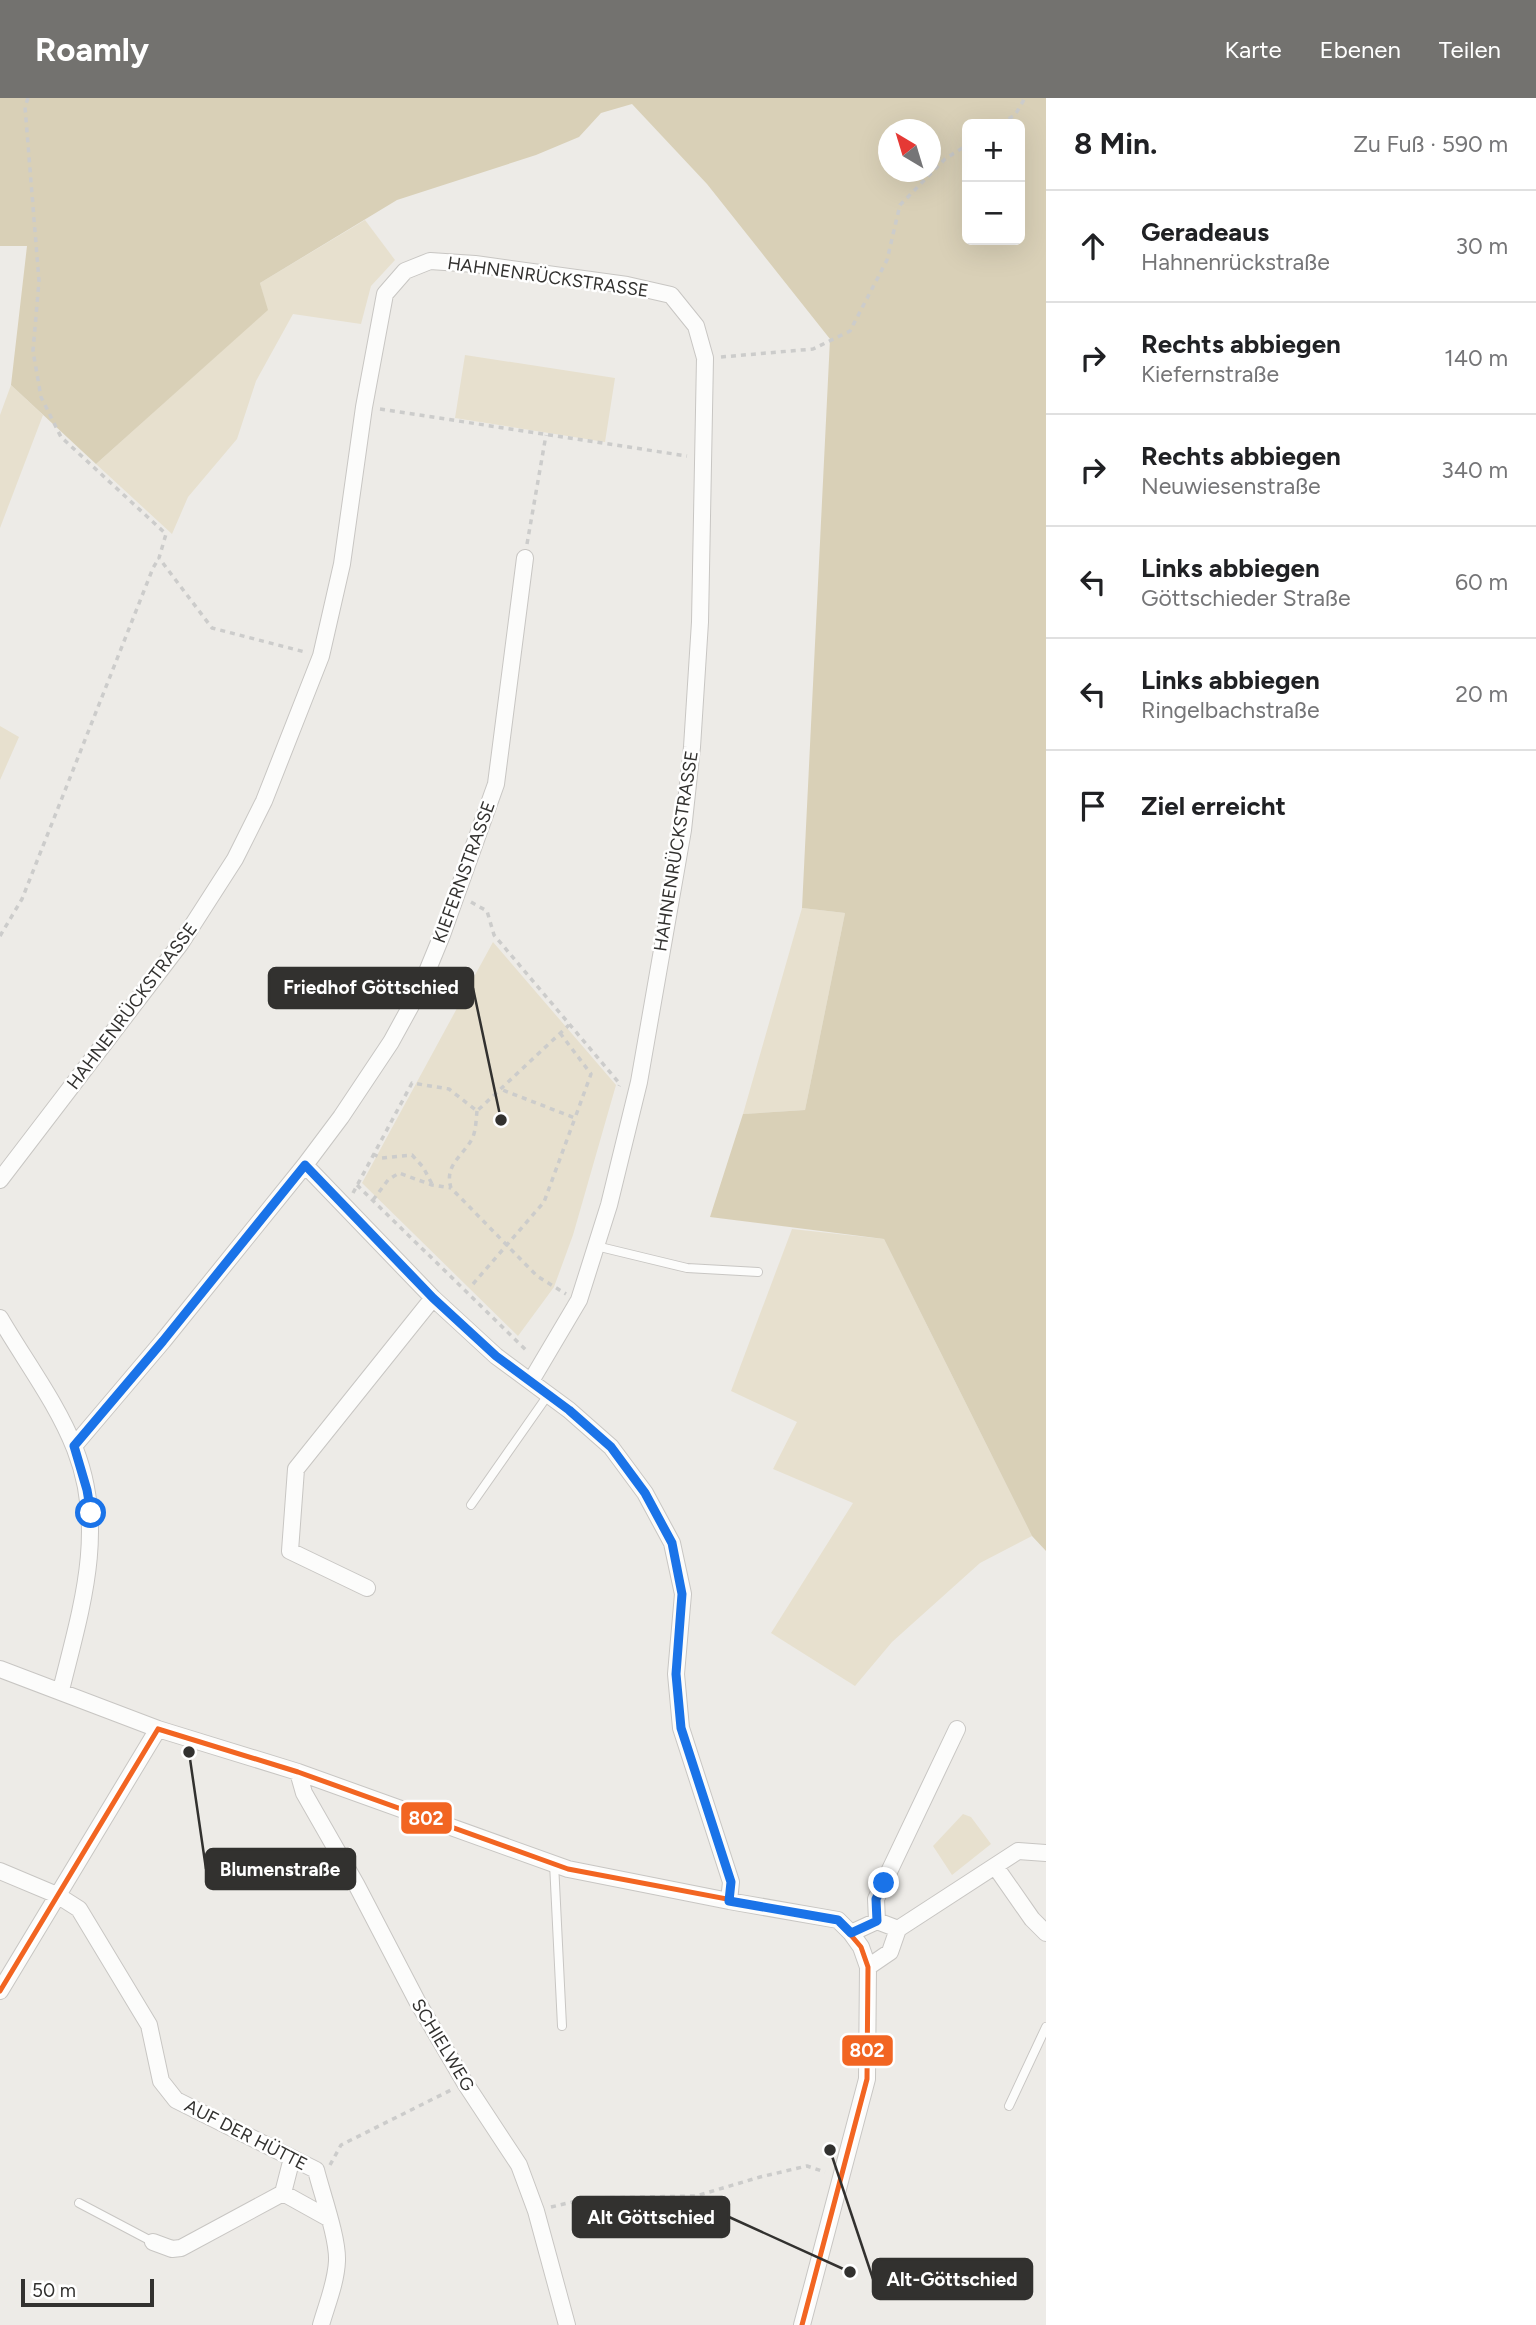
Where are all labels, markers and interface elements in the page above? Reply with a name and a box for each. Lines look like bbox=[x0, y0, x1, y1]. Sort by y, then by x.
text: Roamly bbox=[35, 30, 149, 69]
text: Karte bbox=[1225, 35, 1282, 64]
text: Ebenen bbox=[1320, 35, 1401, 64]
text: Teilen bbox=[1439, 35, 1501, 64]
north arrow bbox=[878, 119, 941, 182]
map controls bbox=[962, 119, 1025, 245]
button: + bbox=[962, 119, 1025, 182]
text: 8 Min. bbox=[1074, 125, 1158, 162]
text: Zu Fuß · 590 m bbox=[1353, 130, 1508, 158]
button: − bbox=[962, 182, 1025, 245]
text: Geradeaus bbox=[1141, 216, 1269, 248]
icon: ahead bbox=[1074, 227, 1112, 265]
text: 30 m bbox=[1455, 232, 1508, 260]
text: Hahnenrückstraße bbox=[1141, 248, 1330, 276]
street label: HAHNENRÜCKSTRASSE bbox=[446, 252, 650, 302]
text: Rechts abbiegen bbox=[1141, 328, 1341, 360]
icon: right bbox=[1074, 339, 1112, 377]
text: 140 m bbox=[1444, 344, 1508, 372]
text: Kiefernstraße bbox=[1141, 360, 1279, 388]
text: Rechts abbiegen bbox=[1141, 440, 1341, 472]
icon: right bbox=[1074, 451, 1112, 489]
text: 340 m bbox=[1441, 456, 1508, 484]
text: Neuwiesenstraße bbox=[1141, 472, 1321, 500]
text: Links abbiegen bbox=[1141, 552, 1320, 584]
icon: left bbox=[1074, 563, 1112, 601]
text: 60 m bbox=[1455, 568, 1508, 596]
text: Göttschieder Straße bbox=[1141, 584, 1350, 612]
text: Links abbiegen bbox=[1141, 664, 1320, 696]
icon: left bbox=[1074, 675, 1112, 713]
text: 20 m bbox=[1455, 680, 1508, 708]
text: Ringelbachstraße bbox=[1141, 696, 1320, 724]
street label: HAHNENRÜCKSTRASSE bbox=[649, 749, 703, 953]
icon: arrive bbox=[1074, 787, 1112, 825]
text: Ziel erreicht bbox=[1141, 790, 1286, 822]
street label: KIEFERNSTRASSE bbox=[428, 798, 500, 946]
street label: HAHNENRÜCKSTRASSE bbox=[62, 918, 202, 1094]
callout: Friedhof Göttschied bbox=[269, 968, 473, 1008]
text: Friedhof Göttschied bbox=[283, 976, 459, 999]
route start bbox=[75, 1497, 106, 1528]
line badge: 802 bbox=[400, 1801, 453, 1835]
text: 802 bbox=[409, 1807, 443, 1830]
callout: Blumenstraße bbox=[206, 1849, 355, 1889]
text: Blumenstraße bbox=[220, 1858, 341, 1881]
route end bbox=[868, 1867, 899, 1898]
street label: SCHIELWEG bbox=[407, 1995, 479, 2096]
line badge: 802 bbox=[841, 2034, 894, 2067]
text: 802 bbox=[850, 2039, 884, 2062]
street label: AUF DER HÜTTE bbox=[181, 2095, 311, 2175]
callout: Alt Göttschied bbox=[573, 2197, 729, 2237]
text: Alt Göttschied bbox=[587, 2206, 715, 2229]
callout: Alt-Göttschied bbox=[873, 2259, 1032, 2299]
text: Alt-Göttschied bbox=[887, 2268, 1017, 2291]
scale bar bbox=[21, 2276, 154, 2308]
text: 50 m bbox=[32, 2279, 76, 2302]

